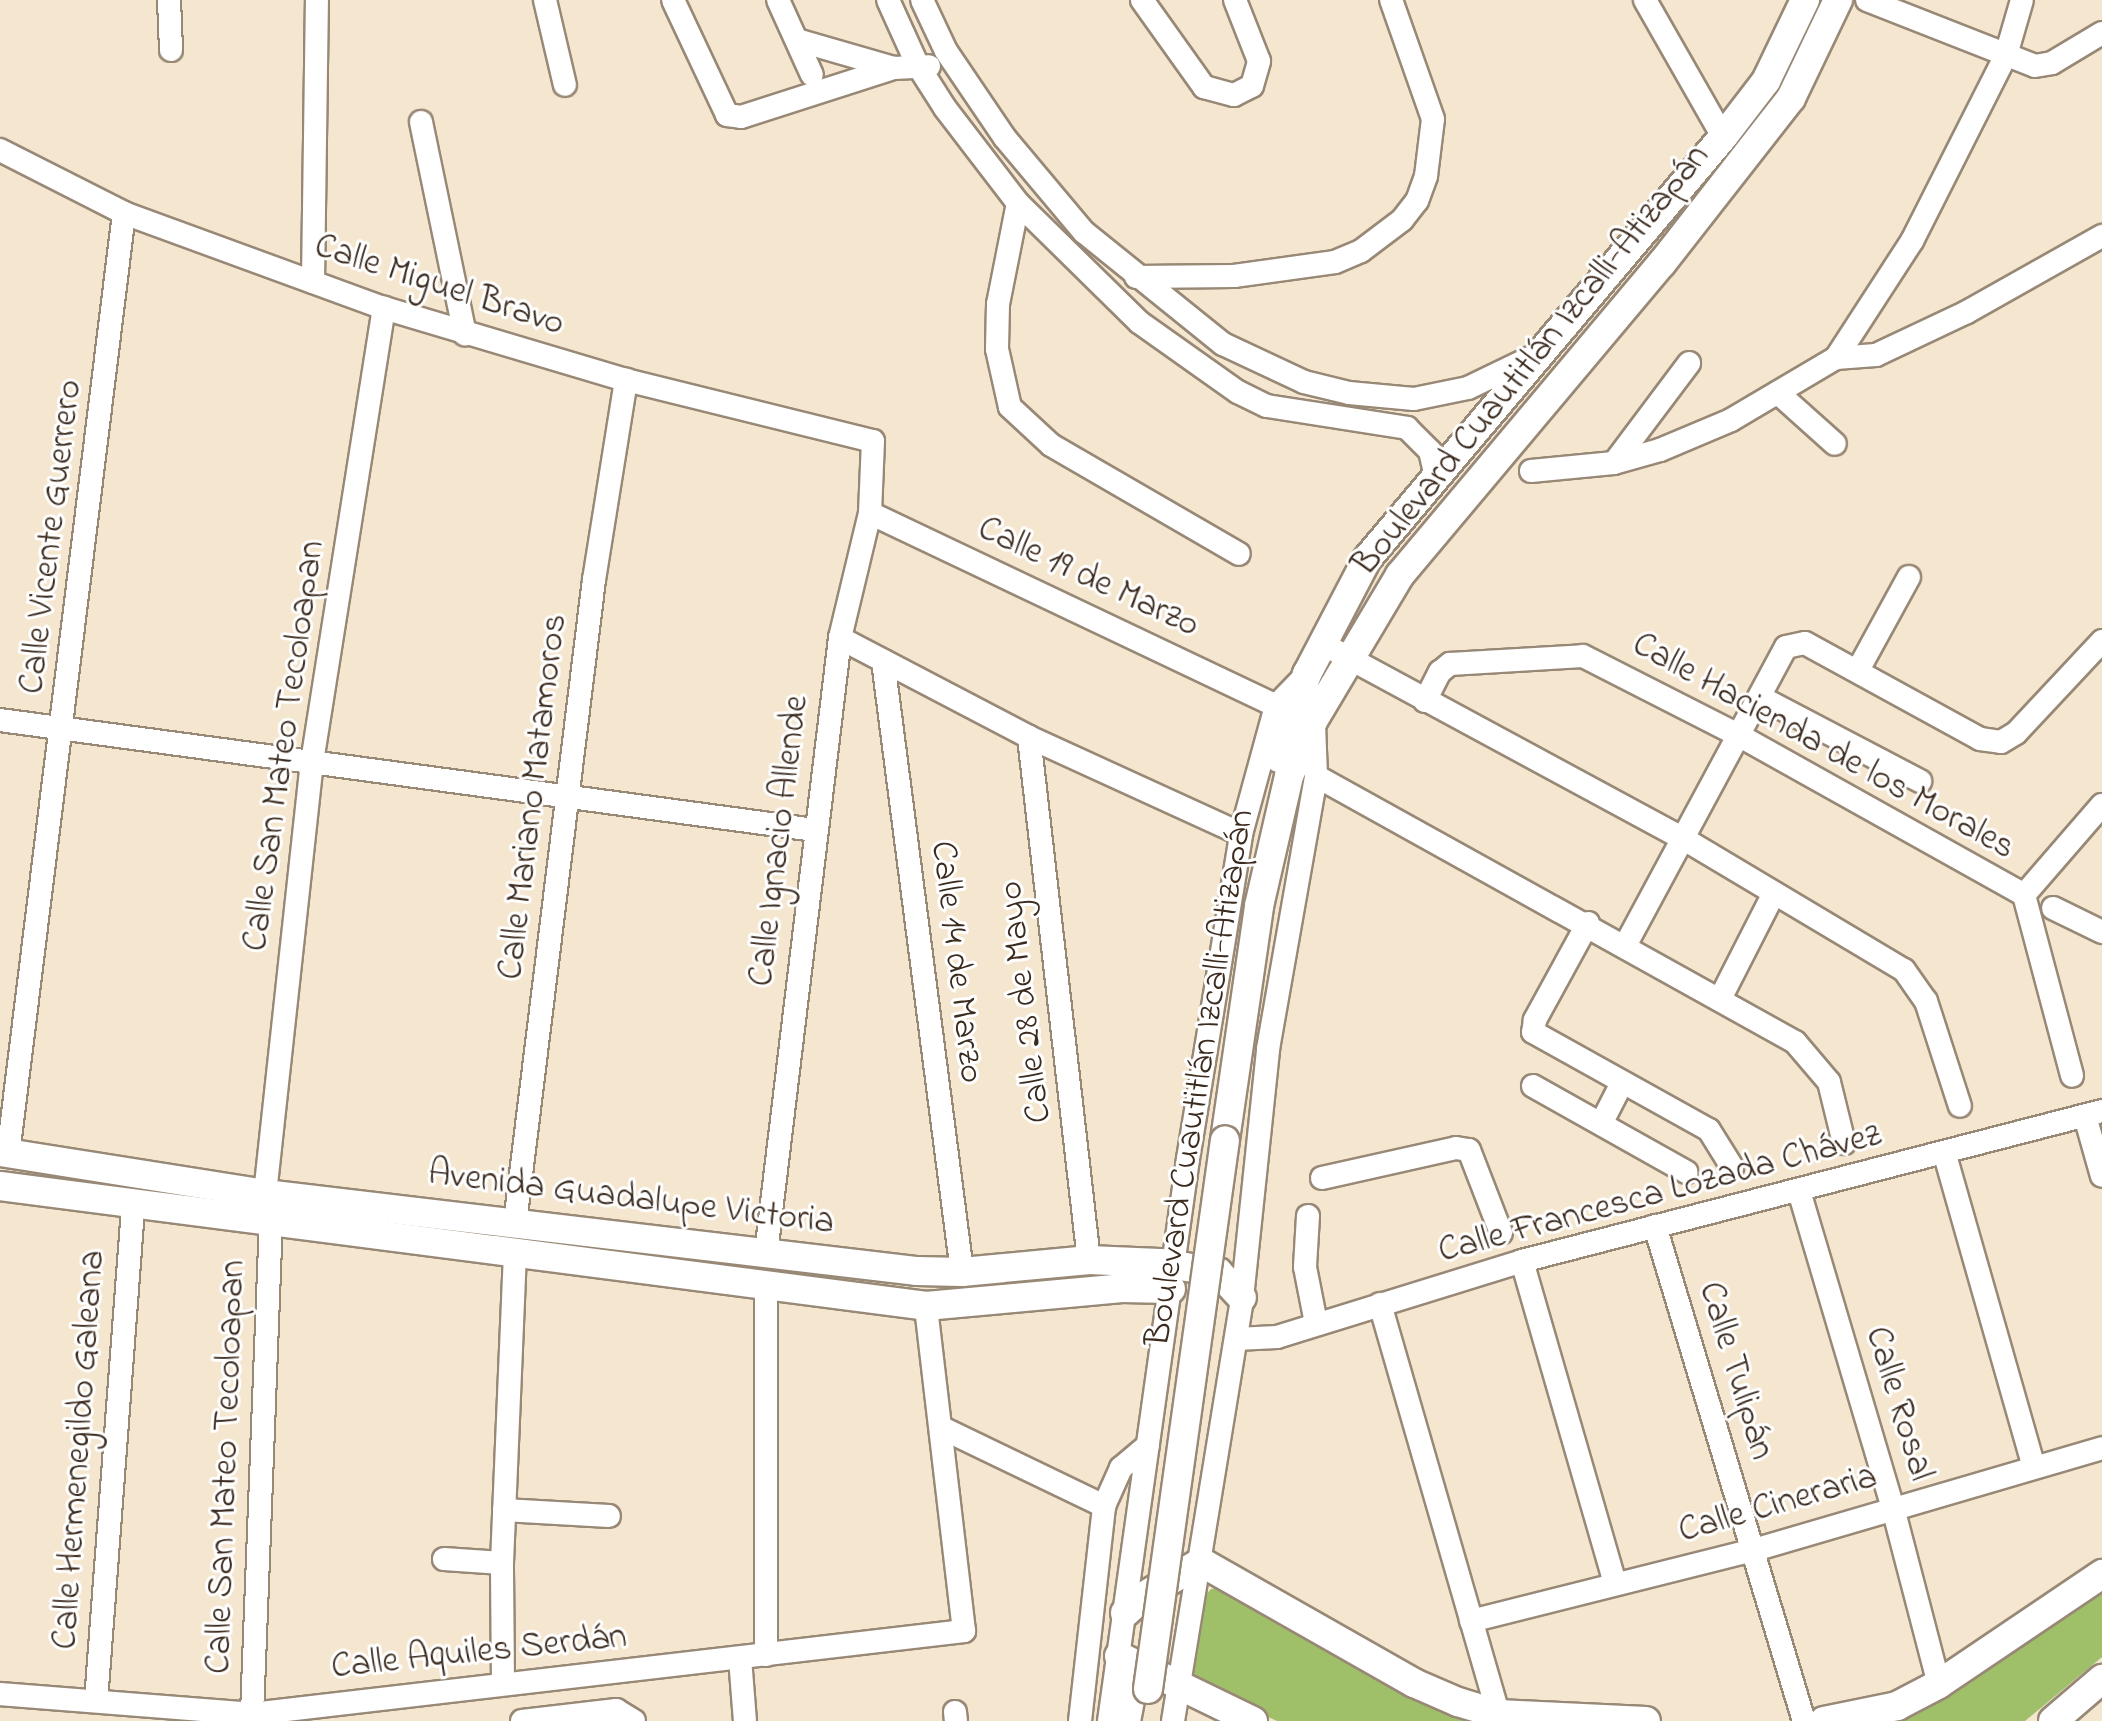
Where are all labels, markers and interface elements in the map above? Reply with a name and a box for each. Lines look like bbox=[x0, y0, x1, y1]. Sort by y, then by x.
street label: Boulevard Cuautitlán Izcalli-Atizapán bbox=[1344, 136, 1720, 586]
street label: Calle Miguel Bravo bbox=[309, 225, 569, 347]
street label: Calle Vicente Guerrero bbox=[11, 377, 93, 697]
street label: Calle 19 de Marzo bbox=[970, 508, 1206, 648]
street label: Calle San Mateo Tecoloapan bbox=[235, 538, 335, 954]
street label: Calle Mariano Matamoros bbox=[490, 612, 578, 982]
street label: Calle Hacienda de los Morales bbox=[1624, 624, 2022, 870]
street label: Calle Ignacio Allende bbox=[741, 693, 819, 989]
street label: Boulevard Cuautitlán Izcalli-Atizapán bbox=[1137, 806, 1265, 1350]
street label: Calle 14 de Marzo bbox=[920, 839, 992, 1085]
street label: Calle 28 de Mayo bbox=[990, 879, 1062, 1125]
street label: Calle Francesca Lozada Chávez bbox=[1434, 1114, 1886, 1274]
street label: Avenida Guadalupe Victoria bbox=[426, 1153, 836, 1245]
street label: Calle Hermenegildo Galeana bbox=[44, 1249, 116, 1651]
street label: Calle San Mateo Tecoloapan bbox=[198, 1259, 256, 1675]
street label: Calle Tulipán bbox=[1688, 1277, 1782, 1465]
street label: Calle Rosal bbox=[1854, 1322, 1942, 1486]
street label: Calle Cineraria bbox=[1674, 1456, 1882, 1554]
street label: Calle Aquiles Serdán bbox=[329, 1616, 629, 1690]

